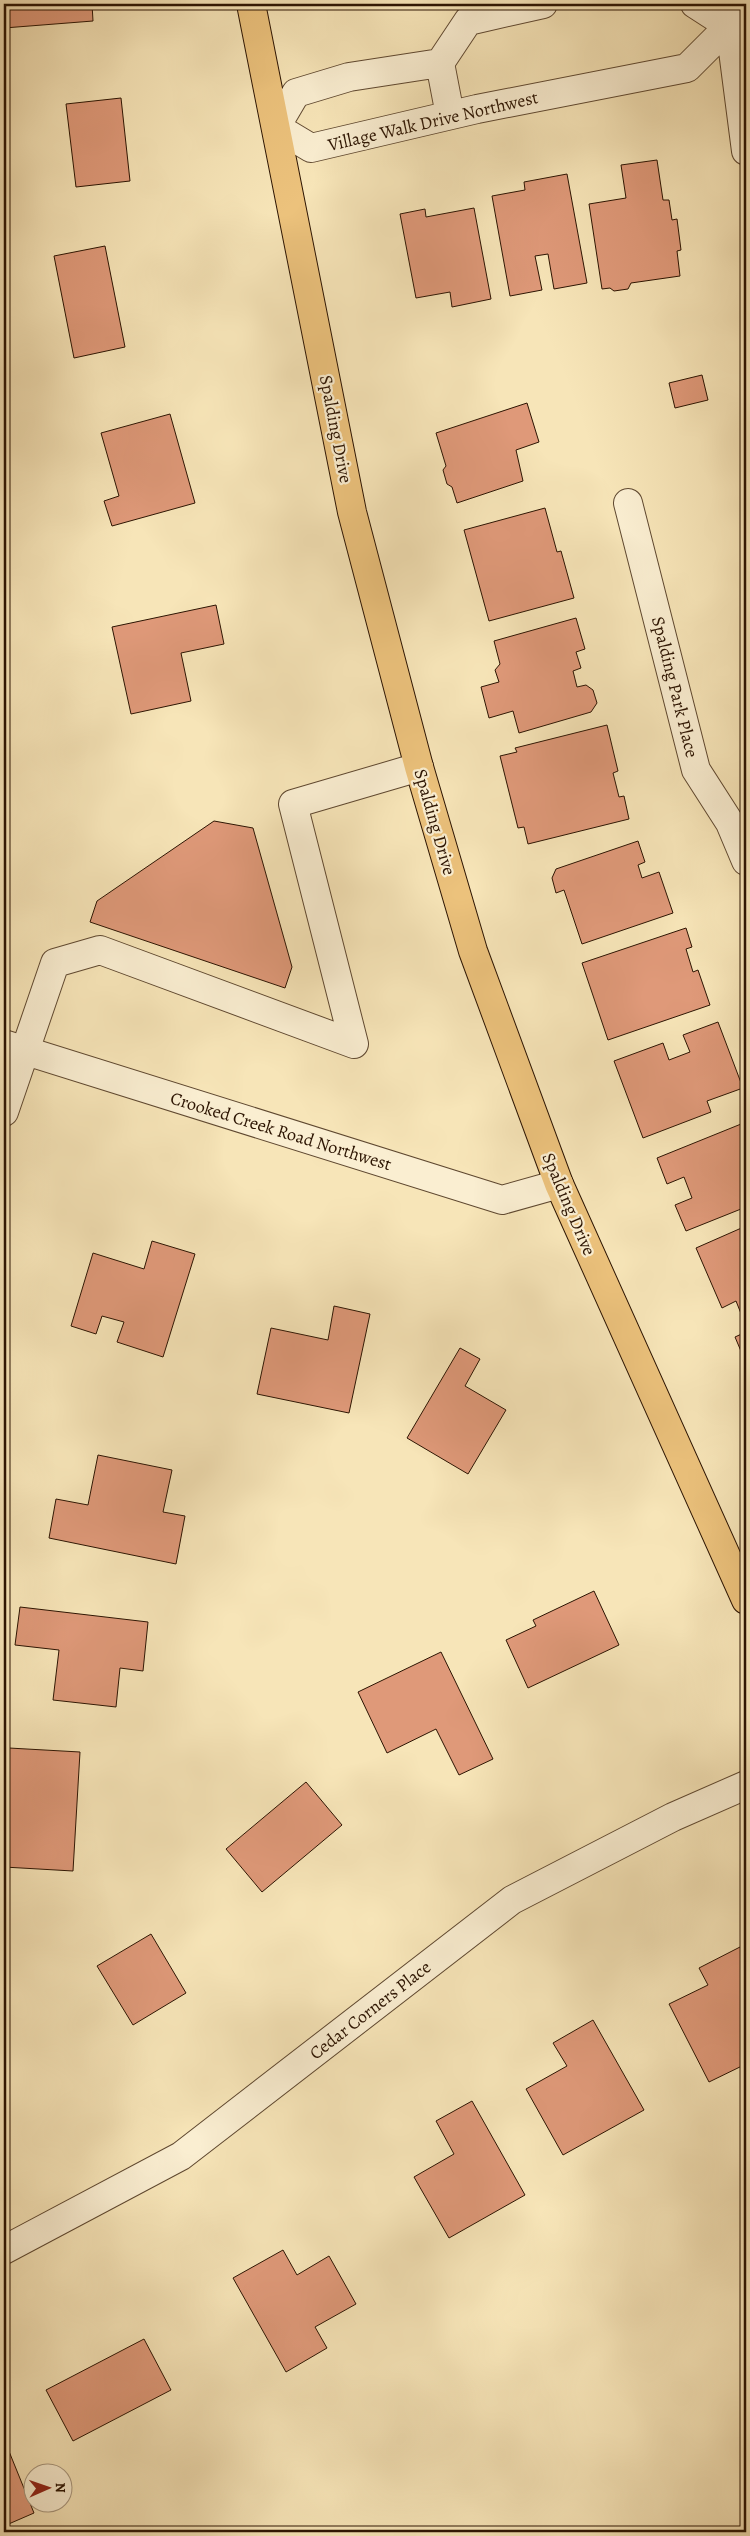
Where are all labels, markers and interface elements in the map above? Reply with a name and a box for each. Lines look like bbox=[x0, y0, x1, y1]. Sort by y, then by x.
street label: Village Walk Drive Northwest bbox=[325, 85, 541, 157]
street label: Spalding Drive bbox=[314, 373, 358, 485]
street label: Spalding Park Place bbox=[646, 614, 704, 760]
street label: Spalding Drive bbox=[408, 766, 462, 878]
street label: Crooked Creek Road Northwest bbox=[168, 1086, 395, 1176]
street label: Spalding Drive bbox=[537, 1149, 601, 1259]
street label: Cedar Corners Place bbox=[304, 1955, 436, 2065]
north arrow bbox=[22, 2464, 72, 2514]
text: N bbox=[51, 2482, 70, 2493]

